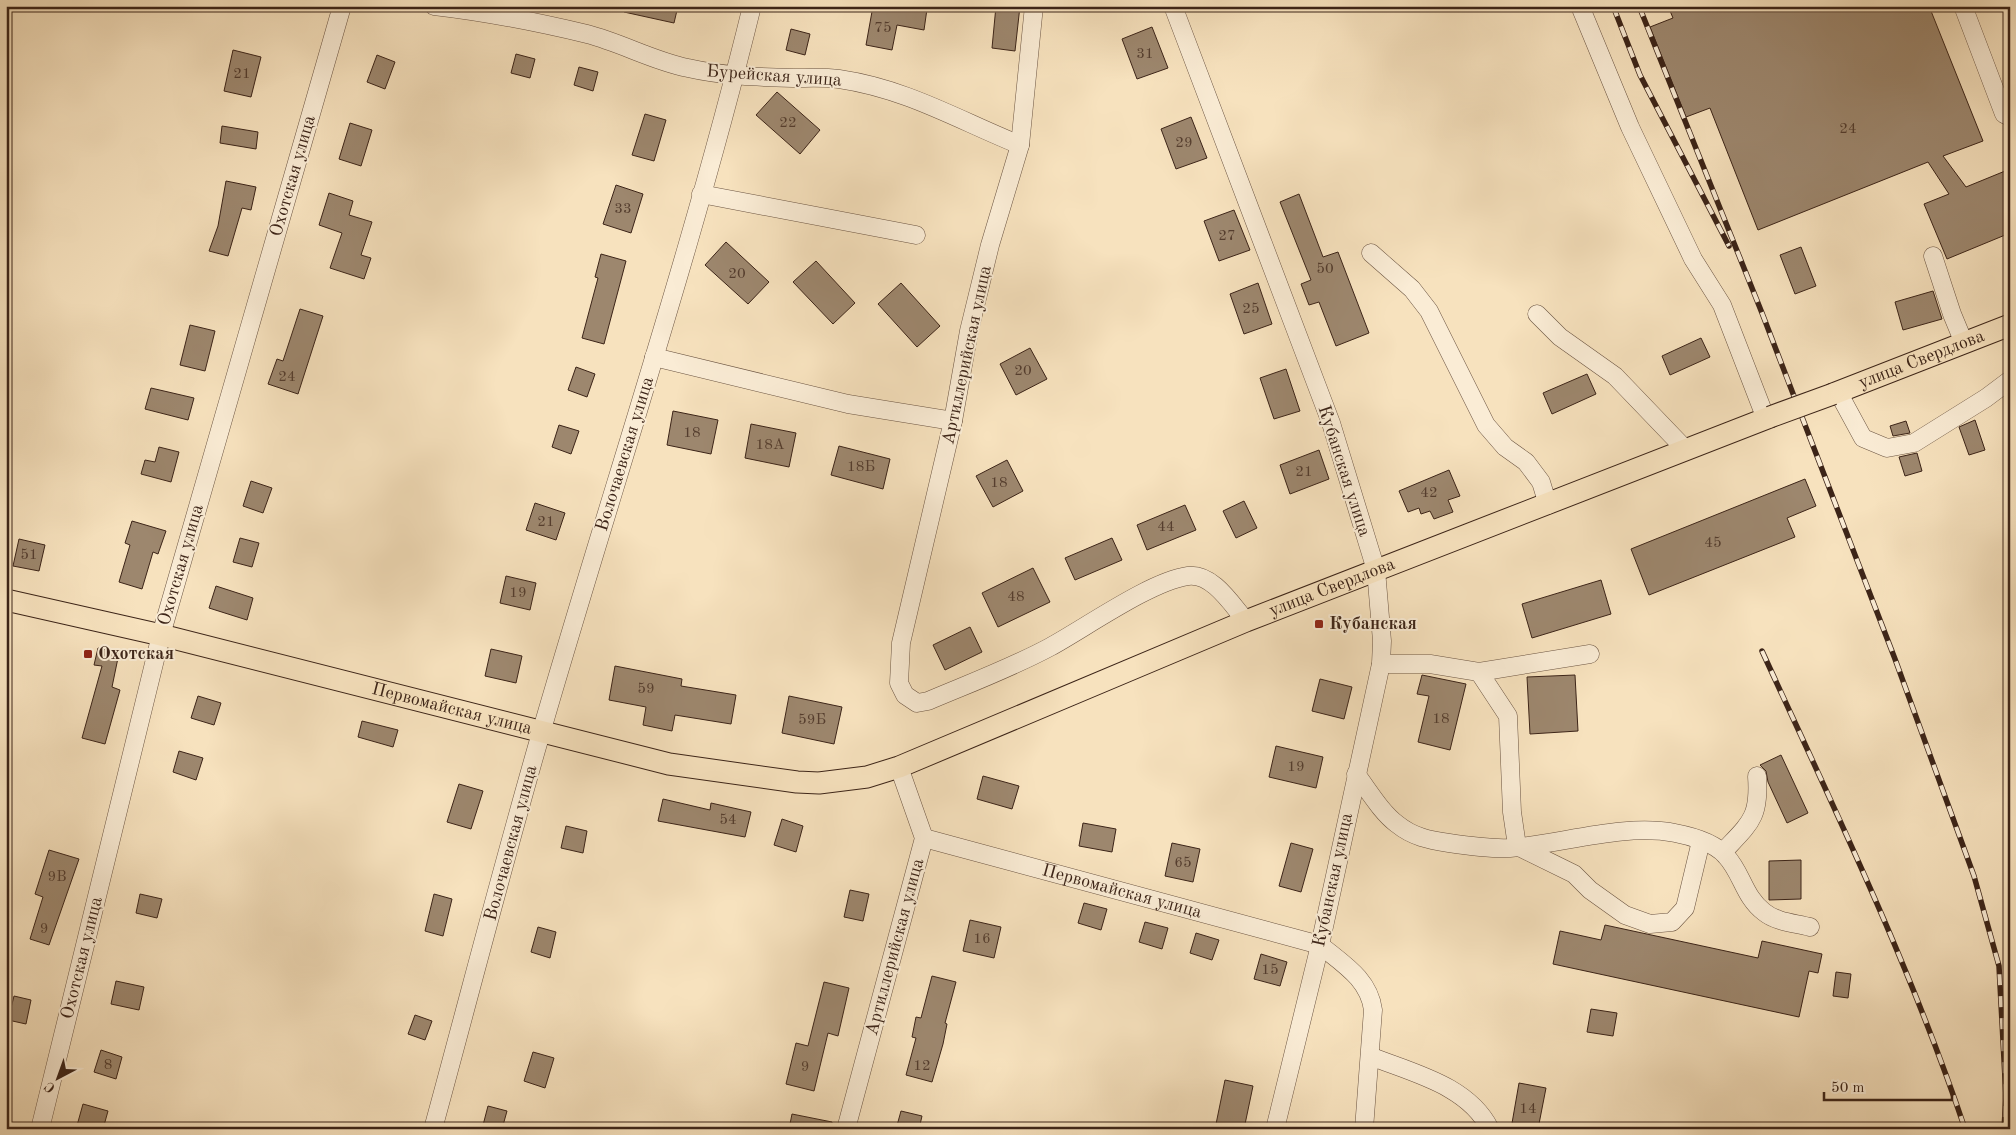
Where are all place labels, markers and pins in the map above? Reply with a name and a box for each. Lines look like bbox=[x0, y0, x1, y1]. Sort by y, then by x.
place label: Кубанская bbox=[1329, 615, 1417, 633]
marker: Кубанская bbox=[1313, 618, 1325, 630]
place label: Охотская bbox=[98, 645, 174, 663]
marker: Охотская bbox=[82, 648, 94, 660]

